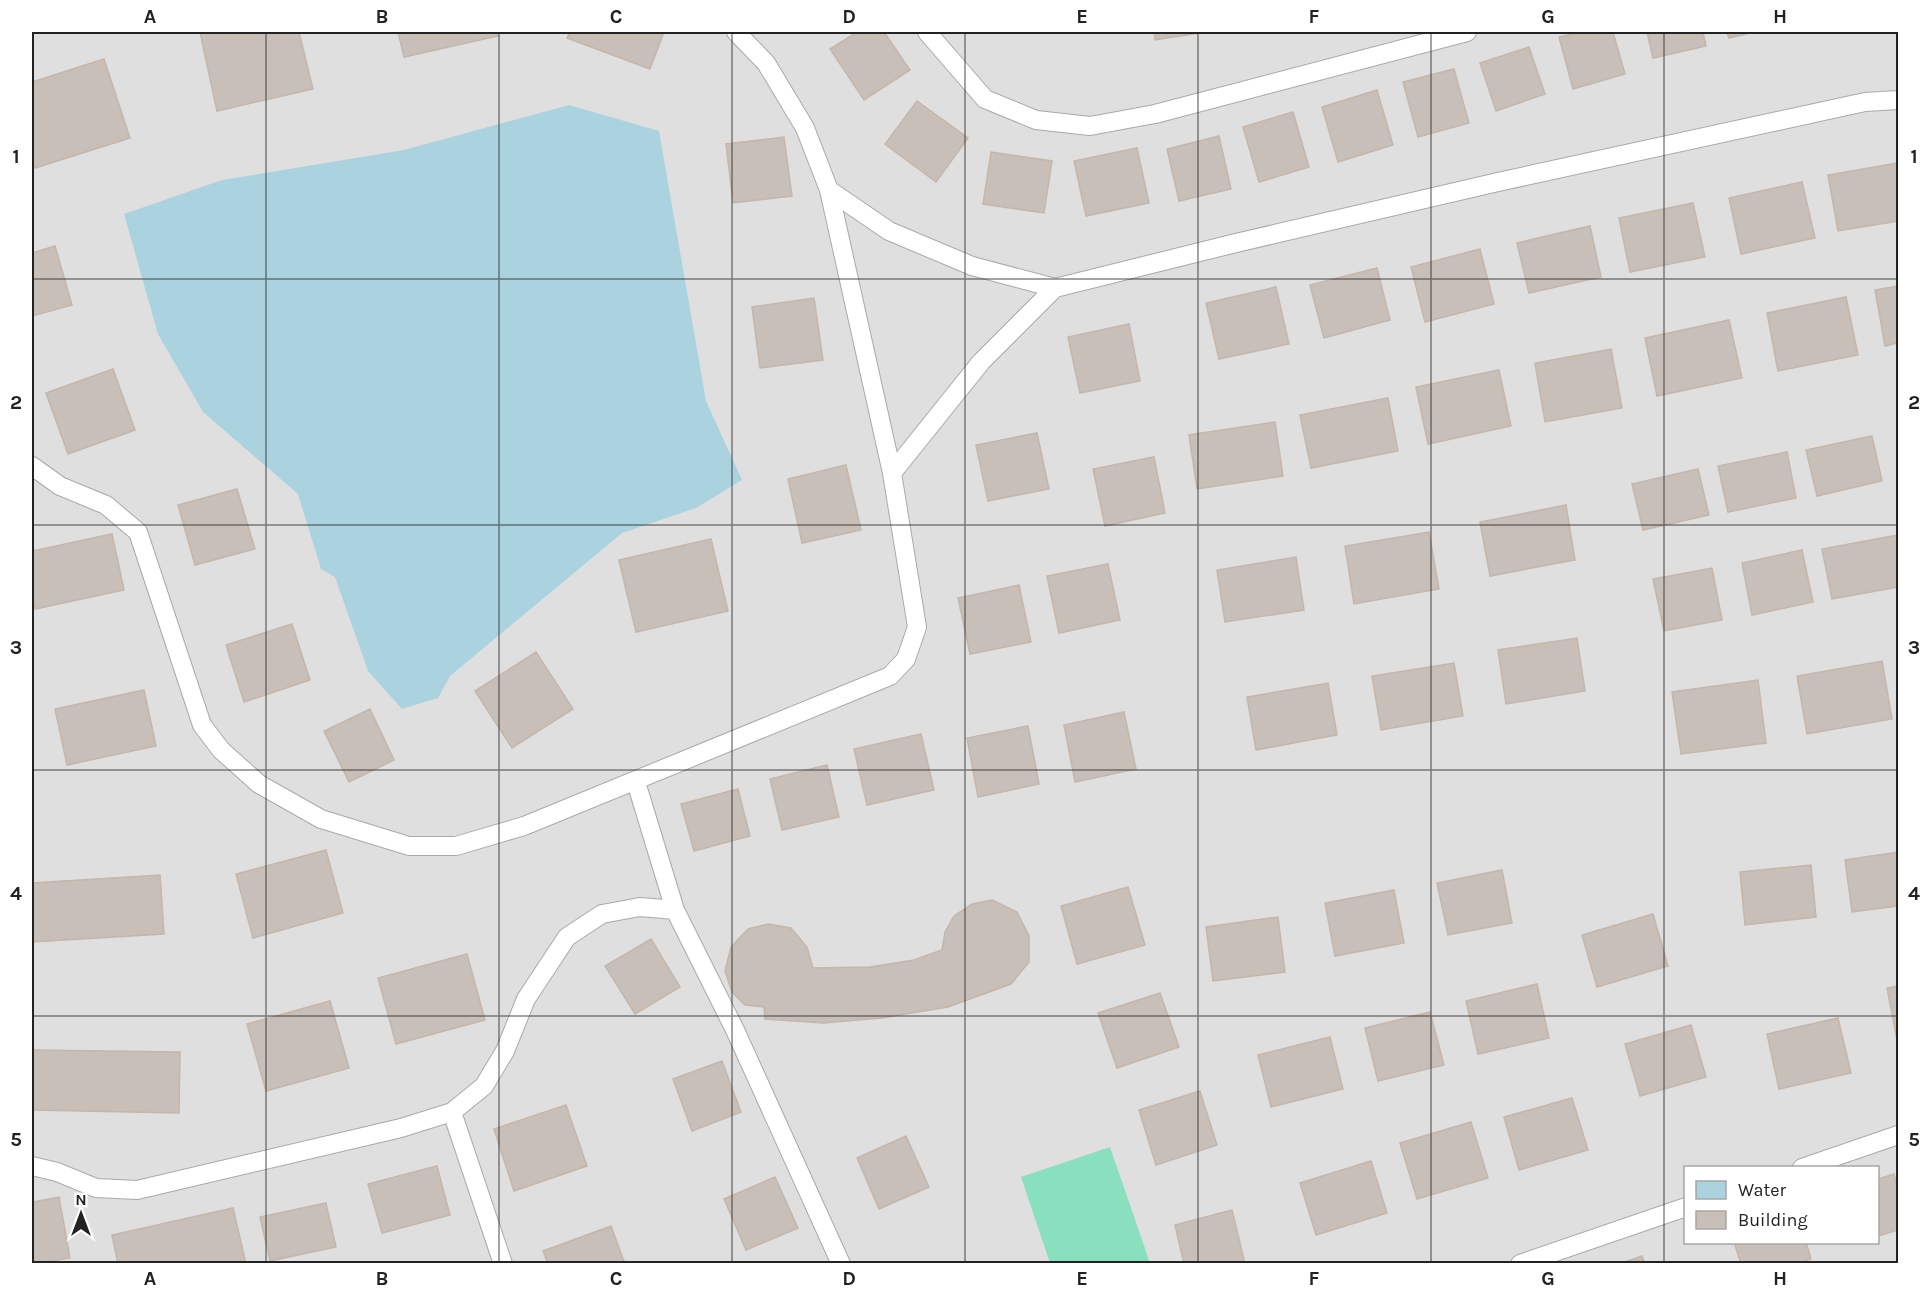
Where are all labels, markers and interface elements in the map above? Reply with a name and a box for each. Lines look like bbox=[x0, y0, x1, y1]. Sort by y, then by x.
text: A bbox=[144, 5, 157, 28]
text: B bbox=[376, 5, 388, 28]
text: C bbox=[610, 5, 622, 28]
text: D bbox=[842, 5, 856, 28]
text: E bbox=[1076, 5, 1088, 28]
text: F bbox=[1309, 5, 1320, 28]
text: G bbox=[1541, 5, 1555, 28]
text: H bbox=[1773, 5, 1787, 28]
text: 1 bbox=[12, 145, 20, 168]
text: 1 bbox=[1910, 145, 1918, 168]
text: 2 bbox=[10, 391, 22, 414]
text: 2 bbox=[1908, 391, 1920, 414]
text: 3 bbox=[10, 636, 22, 659]
text: 3 bbox=[1908, 636, 1920, 659]
text: 4 bbox=[10, 882, 22, 905]
text: 4 bbox=[1908, 882, 1920, 905]
text: 5 bbox=[10, 1128, 22, 1151]
text: 5 bbox=[1908, 1128, 1920, 1151]
legend bbox=[1684, 1166, 1879, 1244]
text: Water bbox=[1738, 1179, 1786, 1201]
north arrow bbox=[51, 1184, 111, 1244]
text: N bbox=[75, 1190, 87, 1209]
text: Building bbox=[1738, 1209, 1808, 1231]
text: A bbox=[144, 1267, 157, 1290]
text: B bbox=[376, 1267, 388, 1290]
text: C bbox=[610, 1267, 622, 1290]
text: D bbox=[842, 1267, 856, 1290]
text: E bbox=[1076, 1267, 1088, 1290]
text: F bbox=[1309, 1267, 1320, 1290]
text: G bbox=[1541, 1267, 1555, 1290]
text: H bbox=[1773, 1267, 1787, 1290]

